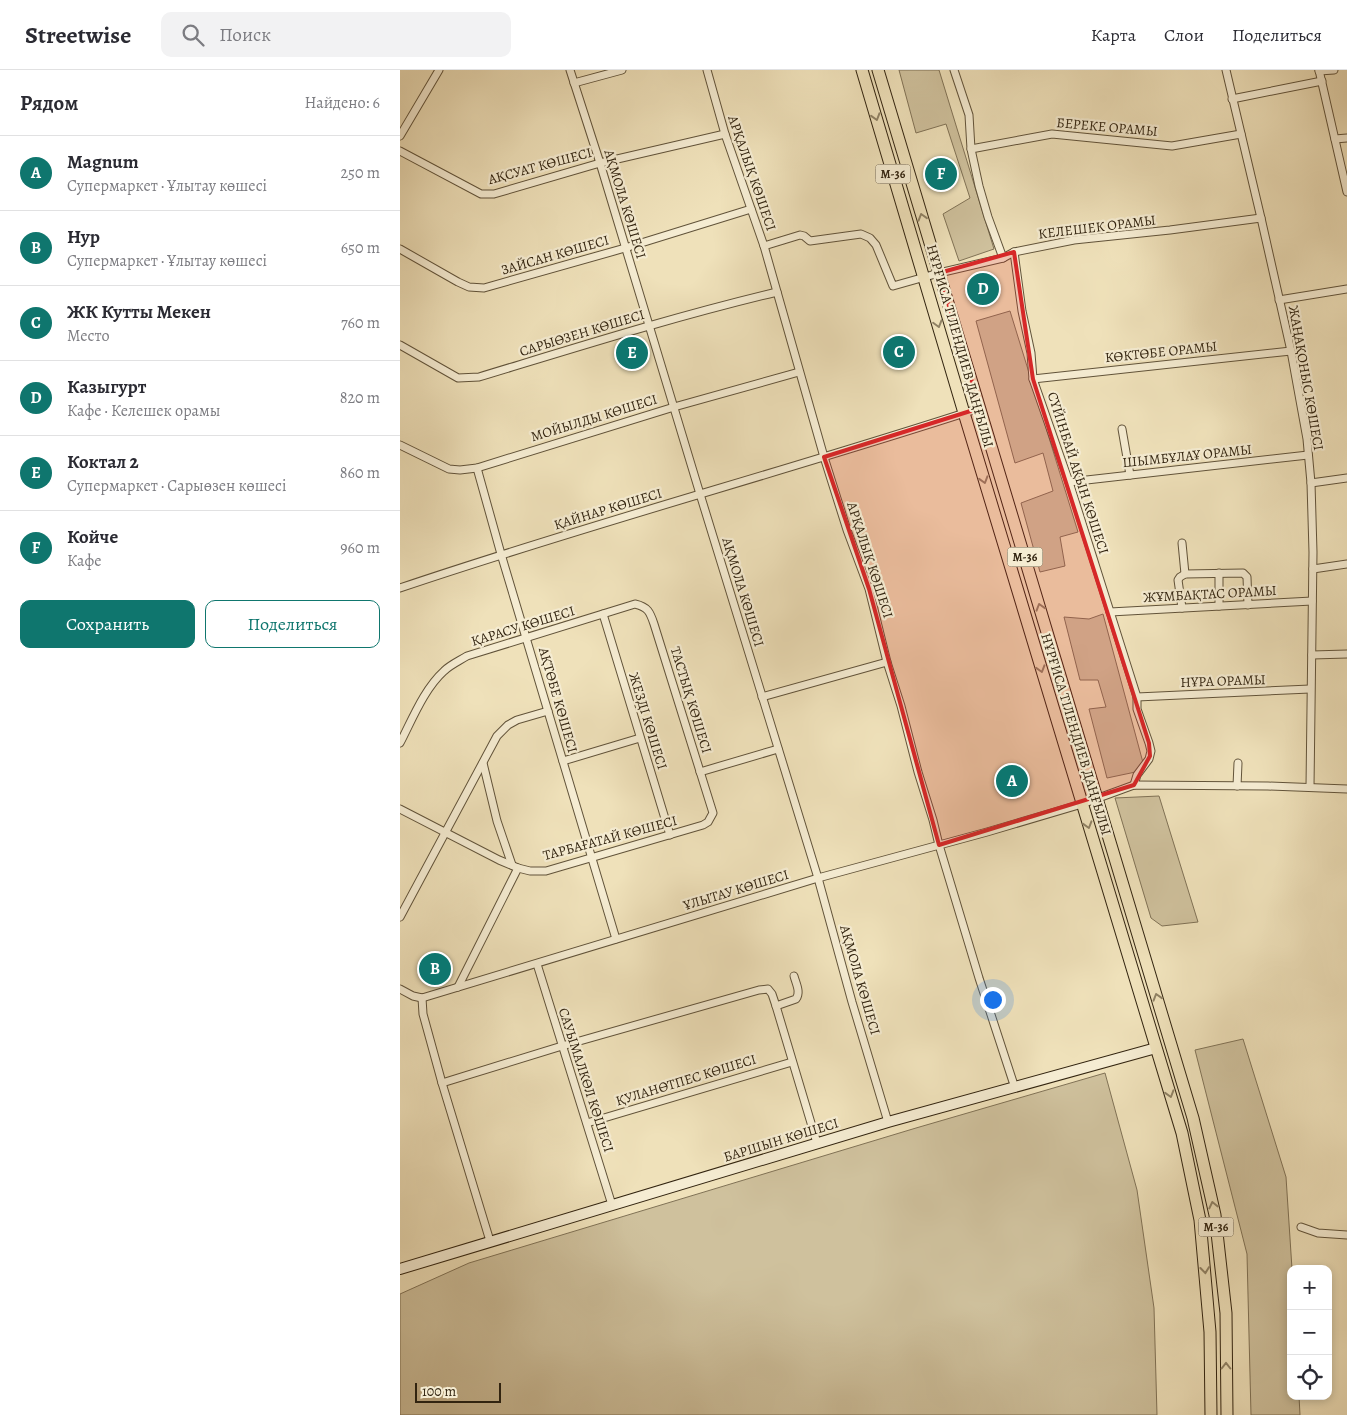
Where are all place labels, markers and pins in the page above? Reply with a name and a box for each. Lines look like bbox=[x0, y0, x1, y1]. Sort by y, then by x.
pin: F bbox=[925, 155, 957, 193]
pin: D bbox=[967, 270, 999, 308]
pin: C bbox=[883, 333, 915, 371]
pin: E bbox=[616, 334, 648, 372]
pin: A bbox=[996, 762, 1028, 800]
pin: B bbox=[419, 950, 451, 988]

